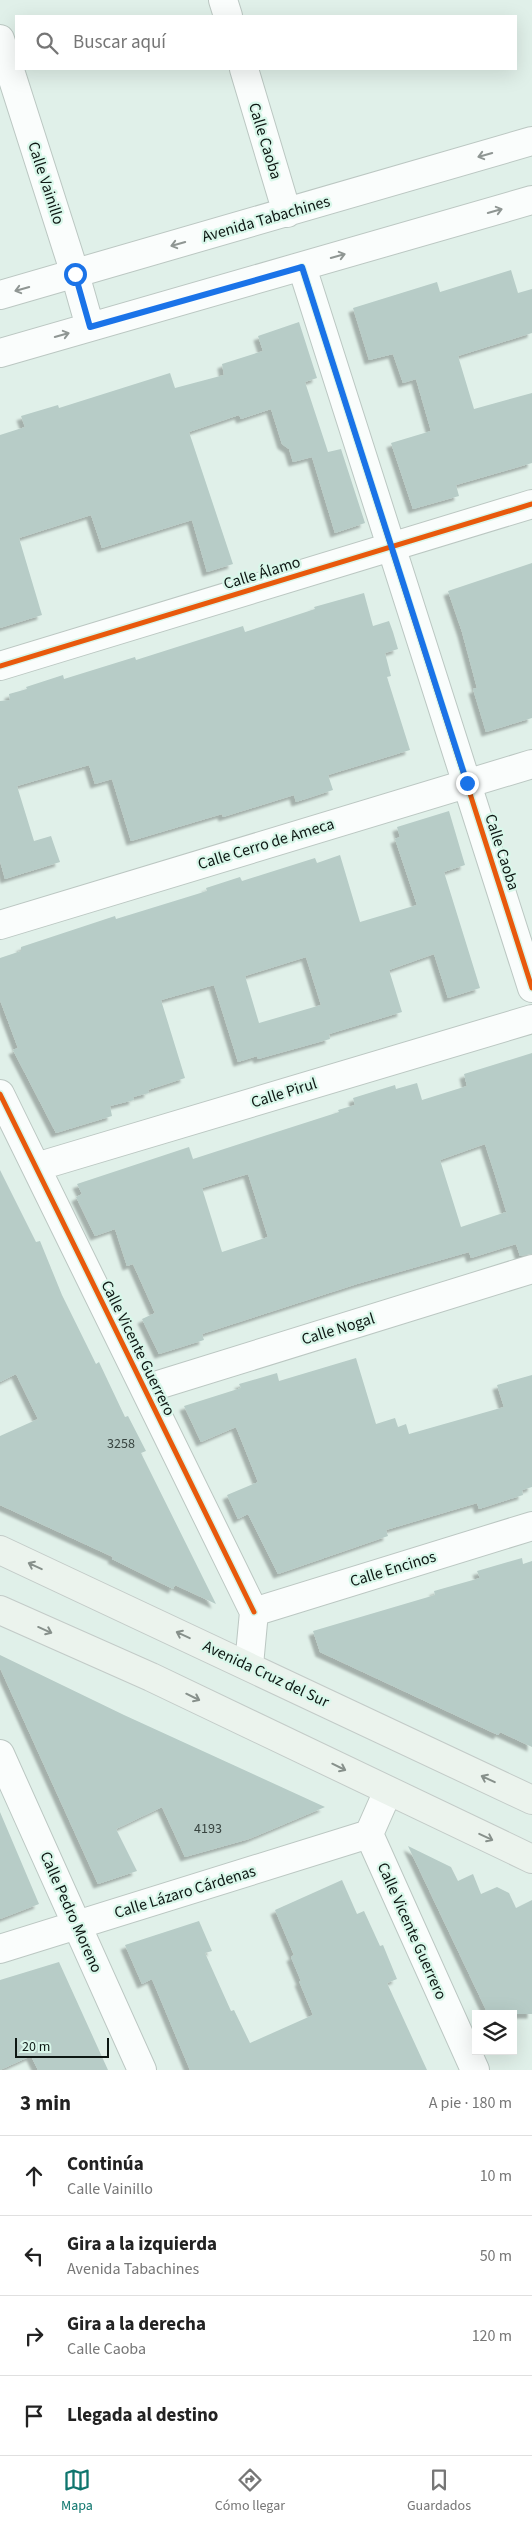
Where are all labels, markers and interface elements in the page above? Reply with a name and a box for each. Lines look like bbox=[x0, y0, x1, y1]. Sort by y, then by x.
search box bbox=[15, 15, 517, 70]
icon: search bbox=[33, 29, 61, 57]
text: Buscar aquí bbox=[73, 29, 166, 56]
street label: Calle Caoba bbox=[243, 100, 287, 182]
street label: Calle Vainillo bbox=[22, 139, 70, 227]
one-way arrow bbox=[478, 150, 494, 160]
street label: Avenida Tabachines bbox=[199, 190, 333, 248]
one-way arrow bbox=[486, 206, 502, 216]
one-way arrow bbox=[170, 240, 186, 250]
one-way arrow bbox=[330, 251, 346, 261]
route start bbox=[64, 263, 87, 286]
one-way arrow bbox=[14, 284, 30, 294]
one-way arrow bbox=[53, 330, 69, 340]
street label: Calle Álamo bbox=[221, 551, 303, 595]
route end bbox=[456, 772, 479, 795]
street label: Calle Caoba bbox=[479, 811, 525, 893]
street label: Calle Cerro de Ameca bbox=[195, 813, 337, 875]
street label: Calle Pirul bbox=[248, 1073, 320, 1113]
street label: Calle Vicente Guerrero bbox=[96, 1277, 180, 1419]
street label: Calle Nogal bbox=[299, 1307, 377, 1351]
house number: 3258 bbox=[107, 1434, 135, 1454]
street label: Calle Encinos bbox=[347, 1545, 439, 1593]
one-way arrow bbox=[28, 1561, 43, 1571]
one-way arrow bbox=[37, 1625, 52, 1635]
one-way arrow bbox=[176, 1629, 191, 1639]
street label: Avenida Cruz del Sur bbox=[199, 1635, 333, 1713]
one-way arrow bbox=[185, 1692, 200, 1702]
one-way arrow bbox=[331, 1763, 346, 1773]
one-way arrow bbox=[481, 1774, 496, 1783]
house number: 4193 bbox=[194, 1819, 222, 1839]
one-way arrow bbox=[478, 1833, 493, 1843]
street label: Calle Pedro Moreno bbox=[34, 1848, 108, 1976]
street label: Calle Vicente Guerrero bbox=[372, 1859, 452, 2003]
street label: Calle Lázaro Cárdenas bbox=[111, 1860, 259, 1924]
map controls bbox=[472, 2010, 517, 2055]
button: layers bbox=[472, 2010, 517, 2055]
scale bar bbox=[15, 2035, 109, 2058]
text: 20 m bbox=[22, 2037, 50, 2057]
text: 3 min bbox=[20, 2088, 71, 2118]
text: A pie · 180 m bbox=[429, 2092, 512, 2114]
text: Continúa bbox=[67, 2151, 144, 2178]
icon: ahead bbox=[20, 2162, 48, 2190]
text: 10 m bbox=[480, 2165, 512, 2187]
text: Calle Vainillo bbox=[67, 2178, 153, 2200]
text: Gira a la izquierda bbox=[67, 2231, 217, 2258]
icon: left bbox=[20, 2242, 48, 2270]
text: 50 m bbox=[480, 2245, 512, 2267]
text: Avenida Tabachines bbox=[67, 2258, 199, 2280]
text: Gira a la derecha bbox=[67, 2311, 206, 2338]
icon: right bbox=[20, 2322, 48, 2350]
text: 120 m bbox=[472, 2325, 512, 2347]
text: Calle Caoba bbox=[67, 2338, 146, 2360]
icon: arrive bbox=[20, 2402, 48, 2430]
text: Llegada al destino bbox=[67, 2402, 218, 2429]
tab: Mapa bbox=[61, 2466, 93, 2516]
tab: Cómo llegar bbox=[215, 2466, 285, 2516]
tab: Guardados bbox=[407, 2466, 471, 2516]

